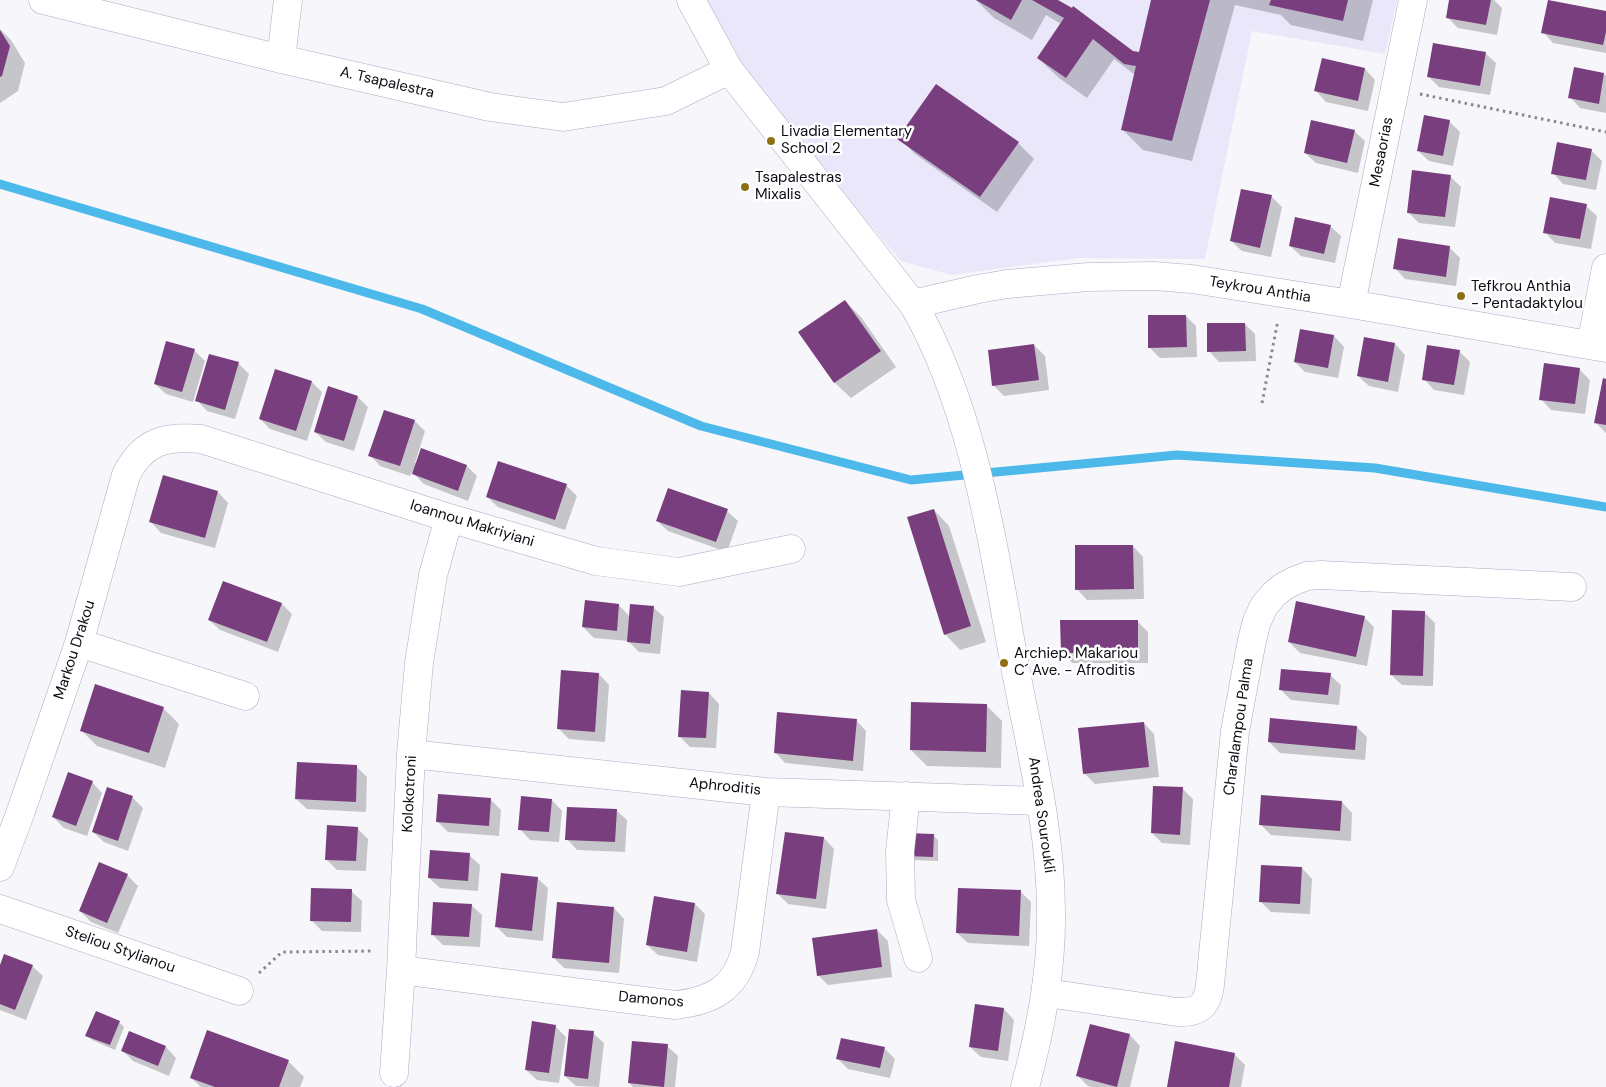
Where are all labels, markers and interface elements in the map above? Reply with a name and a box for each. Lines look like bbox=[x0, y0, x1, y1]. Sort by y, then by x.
street label: A. Tsapalestra bbox=[338, 63, 436, 103]
street label: Mesaorias bbox=[1366, 116, 1398, 188]
place label: Livadia Elementary School 2 bbox=[781, 123, 912, 158]
marker: Livadia Elementary School 2 bbox=[765, 135, 777, 147]
place label: Tsapalestras Mixalis bbox=[755, 169, 842, 204]
marker: Tsapalestras Mixalis bbox=[739, 181, 751, 193]
street label: Teykrou Anthia bbox=[1208, 273, 1312, 307]
place label: Tefkrou Anthia - Pentadaktylou bbox=[1471, 278, 1583, 313]
marker: Tefkrou Anthia - Pentadaktylou bbox=[1455, 290, 1467, 302]
street label: Ioannou Makriyiani bbox=[408, 497, 536, 551]
street label: Markou Drakou bbox=[50, 598, 100, 702]
place label: Archiep. Makariou C´ Ave. - Afroditis bbox=[1014, 645, 1138, 680]
marker: Archiep. Makariou C´ Ave. - Afroditis bbox=[998, 657, 1010, 669]
street label: Charalampou Palma bbox=[1220, 657, 1258, 797]
street label: Kolokotroni bbox=[399, 755, 421, 833]
street label: Andrea Souroukli bbox=[1024, 756, 1058, 874]
street label: Aphroditis bbox=[688, 774, 762, 800]
street label: Steliou Stylianou bbox=[62, 923, 178, 977]
street label: Damonos bbox=[617, 988, 685, 1012]

